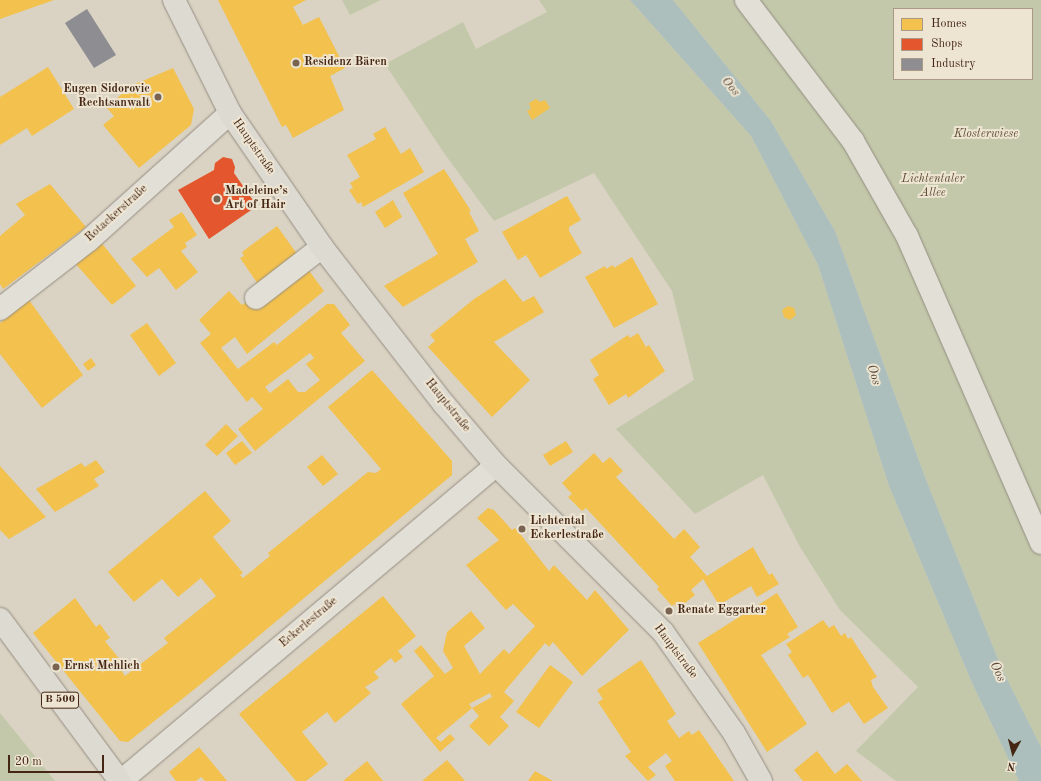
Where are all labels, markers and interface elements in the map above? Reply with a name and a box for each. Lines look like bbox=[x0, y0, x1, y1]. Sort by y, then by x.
legend bbox=[893, 8, 1033, 80]
text: Homes bbox=[931, 18, 967, 30]
text: Shops bbox=[931, 38, 962, 50]
place label: Residenz Bären bbox=[304, 56, 387, 70]
marker: Residenz Bären bbox=[291, 58, 301, 68]
text: Industry bbox=[931, 58, 976, 70]
water label: Oos bbox=[717, 74, 743, 100]
place label: Eugen Sidorovic Rechtsanwalt bbox=[63, 83, 150, 111]
marker: Eugen Sidorovic Rechtsanwalt bbox=[153, 92, 163, 102]
street label: Hauptstraße bbox=[229, 117, 277, 177]
park label: Klosterwiese bbox=[954, 128, 1018, 142]
park label: Lichtentaler Allee bbox=[902, 173, 964, 201]
street label: Rotackerstraße bbox=[83, 182, 151, 246]
place label: Madeleine’s Art of Hair bbox=[225, 185, 288, 213]
marker: Madeleine’s Art of Hair bbox=[212, 194, 222, 204]
water label: Oos bbox=[863, 363, 883, 387]
street label: Hauptstraße bbox=[421, 376, 473, 436]
place label: Lichtental Eckerlestraße bbox=[530, 515, 604, 543]
marker: Lichtental Eckerlestraße bbox=[517, 524, 527, 534]
street label: Eckerlestraße bbox=[277, 595, 341, 651]
place label: Renate Eggarter bbox=[677, 604, 766, 618]
marker: Renate Eggarter bbox=[664, 606, 674, 616]
street label: Hauptstraße bbox=[650, 622, 700, 682]
water label: Oos bbox=[986, 659, 1008, 685]
place label: Ernst Mehlich bbox=[64, 660, 140, 674]
marker: Ernst Mehlich bbox=[51, 662, 61, 672]
road number: B 500 bbox=[40, 691, 80, 709]
north arrow bbox=[993, 733, 1033, 773]
scale bar bbox=[10, 747, 106, 773]
text: 20 m bbox=[15, 756, 42, 768]
text: N bbox=[1007, 759, 1016, 771]

